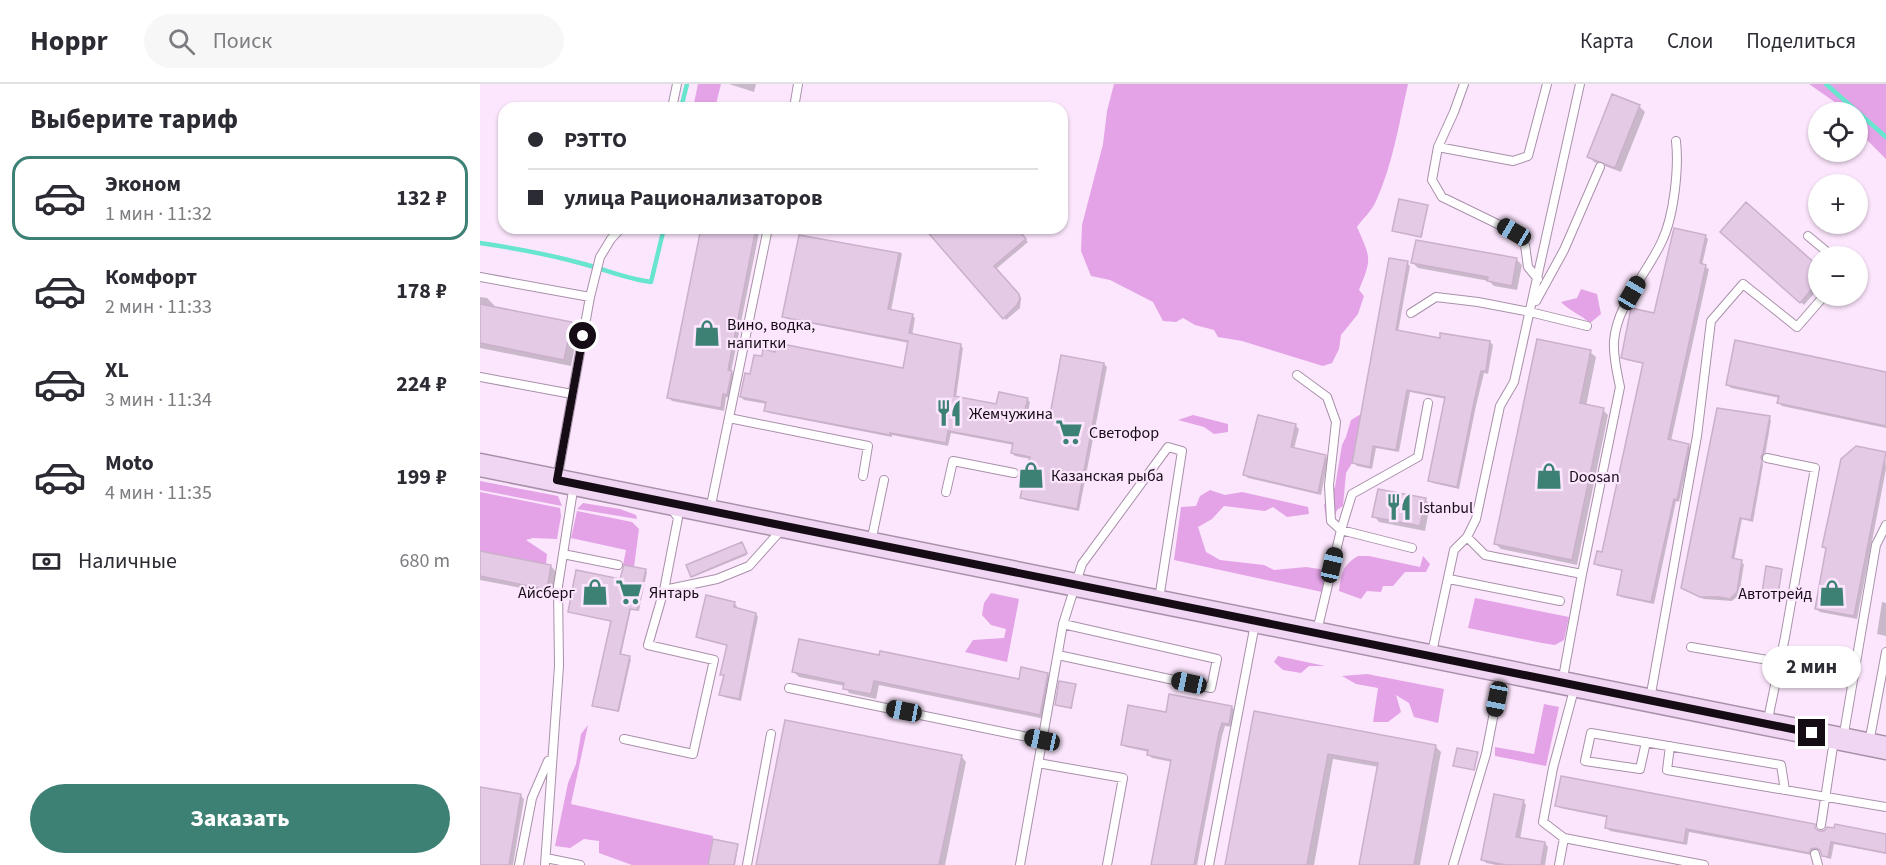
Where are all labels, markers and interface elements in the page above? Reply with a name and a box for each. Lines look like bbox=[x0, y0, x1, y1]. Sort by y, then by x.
search box bbox=[144, 14, 564, 68]
text: Hoppr bbox=[30, 21, 108, 61]
icon: search bbox=[165, 25, 198, 58]
text: Поиск bbox=[213, 25, 272, 57]
text: Карта bbox=[1580, 26, 1634, 56]
text: Слои bbox=[1667, 26, 1713, 56]
text: Поделиться bbox=[1746, 26, 1856, 56]
text: Выберите тариф bbox=[30, 100, 238, 139]
map controls bbox=[1808, 102, 1868, 306]
button: locate bbox=[1808, 102, 1868, 162]
text: РЭТТО bbox=[564, 124, 627, 156]
text: Эконом bbox=[105, 168, 181, 200]
icon: car bbox=[33, 171, 87, 225]
button: + bbox=[1808, 174, 1868, 234]
text: 132 ₽ bbox=[396, 182, 447, 214]
text: улица Рационализаторов bbox=[564, 182, 823, 214]
text: 1 мин · 11:32 bbox=[105, 200, 212, 228]
car bbox=[1494, 215, 1534, 249]
button: − bbox=[1808, 246, 1868, 306]
text: Комфорт bbox=[105, 261, 197, 293]
icon: car bbox=[33, 264, 87, 318]
car bbox=[1615, 273, 1649, 313]
text: 178 ₽ bbox=[396, 275, 447, 307]
text: 2 мин · 11:33 bbox=[105, 293, 212, 321]
place label: Вино, водка, напитки bbox=[727, 314, 815, 354]
shop icon: Вино, водка, напитки bbox=[692, 318, 722, 348]
route start bbox=[569, 322, 596, 349]
text: XL bbox=[105, 354, 129, 386]
icon: car bbox=[33, 357, 87, 411]
text: 224 ₽ bbox=[396, 368, 447, 400]
text: 3 мин · 11:34 bbox=[105, 386, 212, 414]
restaurant icon: Жемчужина bbox=[934, 398, 964, 428]
place label: Жемчужина bbox=[969, 403, 1053, 425]
supermarket icon: Светофор bbox=[1054, 417, 1084, 447]
place label: Светофор bbox=[1089, 422, 1159, 444]
text: Moto bbox=[105, 447, 154, 479]
icon: car bbox=[33, 450, 87, 504]
shop icon: Казанская рыба bbox=[1016, 460, 1046, 490]
text: 199 ₽ bbox=[396, 461, 447, 493]
shop icon: Doosan bbox=[1534, 461, 1564, 491]
place label: Казанская рыба bbox=[1051, 465, 1164, 487]
place label: Doosan bbox=[1569, 466, 1620, 488]
text: 4 мин · 11:35 bbox=[105, 479, 212, 507]
restaurant icon: Istanbul bbox=[1384, 492, 1414, 522]
place label: Istanbul bbox=[1419, 497, 1473, 519]
icon: cash bbox=[30, 545, 63, 578]
text: Наличные bbox=[78, 545, 177, 577]
car bbox=[1319, 545, 1345, 585]
text: 680 m bbox=[400, 547, 450, 575]
shop icon: Айсберг bbox=[580, 577, 610, 607]
supermarket icon: Янтарь bbox=[614, 577, 644, 607]
shop icon: Автотрейд bbox=[1817, 578, 1847, 608]
place label: Айсберг bbox=[518, 582, 575, 604]
place label: Янтарь bbox=[649, 582, 699, 604]
place label: Автотрейд bbox=[1738, 583, 1812, 605]
callout: 2 мин bbox=[1762, 646, 1862, 688]
text: 2 мин bbox=[1786, 653, 1837, 681]
car bbox=[1170, 670, 1208, 696]
car bbox=[1485, 680, 1509, 718]
car bbox=[885, 699, 923, 723]
route end bbox=[1798, 719, 1825, 746]
car bbox=[1023, 727, 1061, 753]
button: Заказать bbox=[30, 784, 450, 853]

